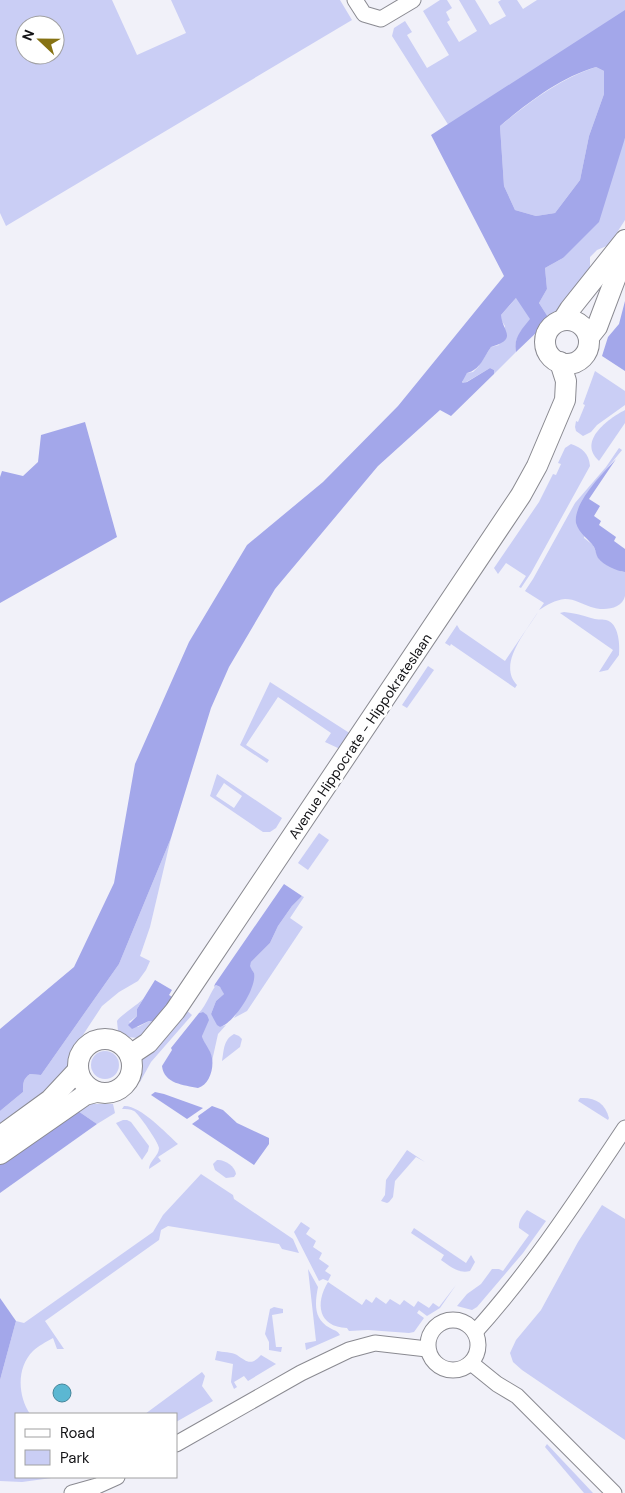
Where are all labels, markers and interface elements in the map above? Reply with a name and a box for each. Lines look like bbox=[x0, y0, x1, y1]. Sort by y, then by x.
north arrow bbox=[15, 15, 65, 65]
text: N bbox=[18, 27, 38, 43]
street label: Avenue Hippocrate - Hippokrateslaan bbox=[284, 630, 436, 842]
legend bbox=[15, 1413, 178, 1478]
text: Road bbox=[60, 1423, 95, 1443]
text: Park bbox=[60, 1448, 90, 1468]

